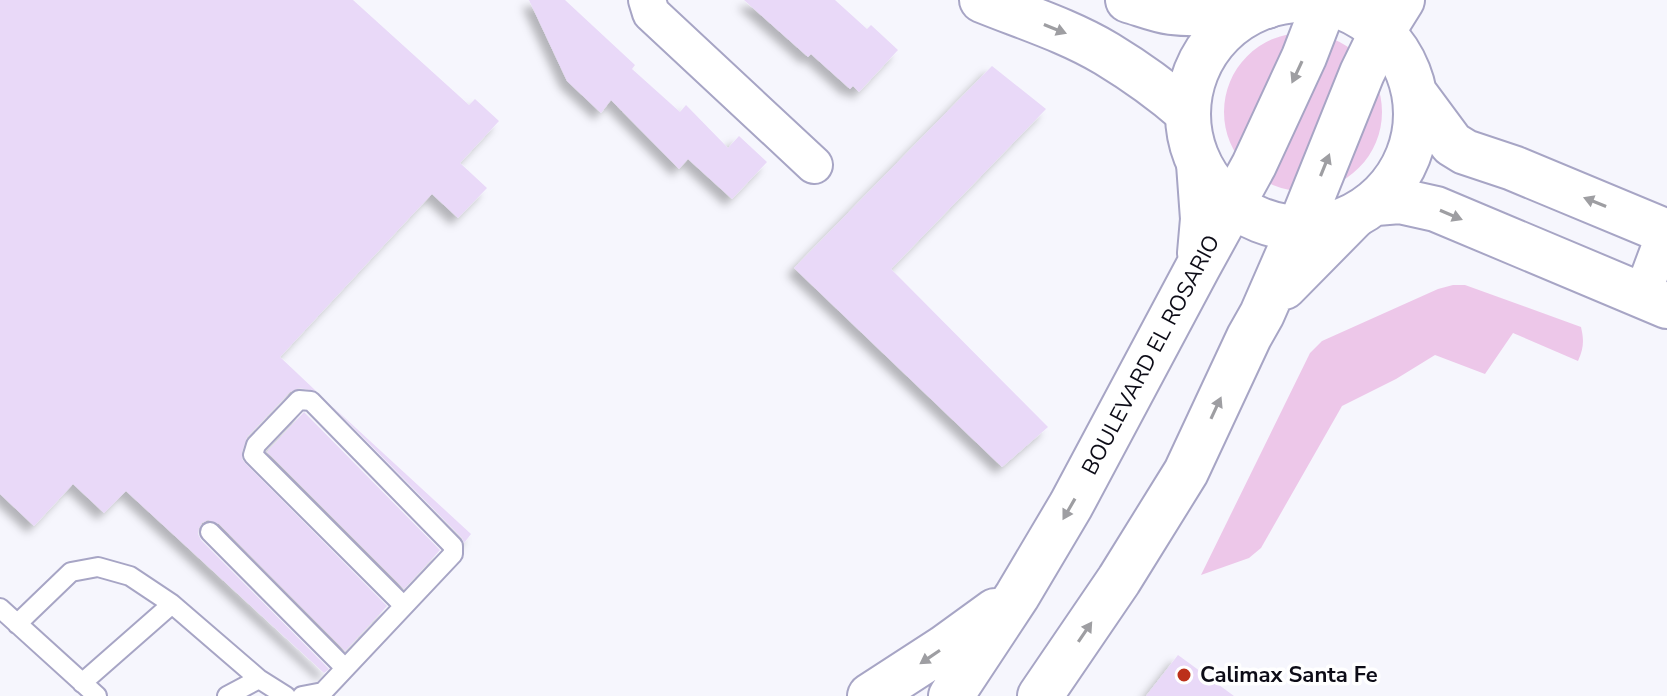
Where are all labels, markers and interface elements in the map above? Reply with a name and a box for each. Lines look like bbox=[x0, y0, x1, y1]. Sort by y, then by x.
one-way arrow bbox=[1043, 23, 1067, 36]
one-way arrow bbox=[1290, 61, 1304, 84]
one-way arrow bbox=[1319, 153, 1332, 177]
one-way arrow bbox=[1583, 195, 1607, 208]
one-way arrow bbox=[1440, 209, 1463, 222]
street label: BOULEVARD EL ROSARIO bbox=[1075, 230, 1227, 480]
one-way arrow bbox=[1209, 396, 1223, 419]
one-way arrow bbox=[1062, 498, 1076, 520]
one-way arrow bbox=[1077, 621, 1092, 642]
one-way arrow bbox=[919, 649, 941, 664]
place label: Calimax Santa Fe bbox=[1200, 660, 1378, 690]
marker: Calimax Santa Fe bbox=[1175, 666, 1193, 684]

